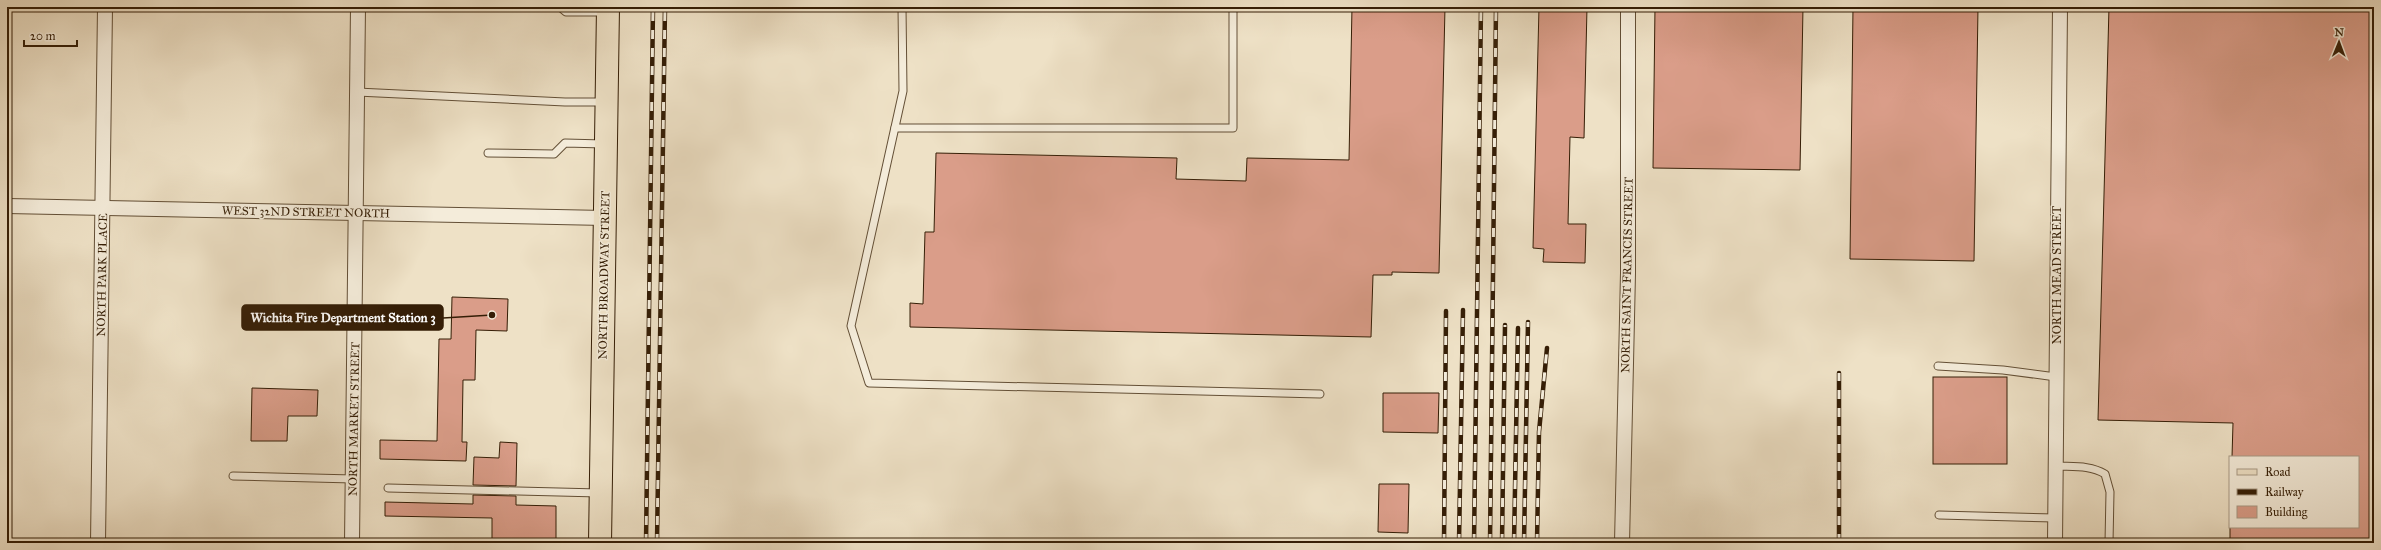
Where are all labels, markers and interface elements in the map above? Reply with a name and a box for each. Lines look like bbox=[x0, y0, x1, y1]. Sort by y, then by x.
scale bar bbox=[24, 22, 77, 48]
north arrow bbox=[2319, 22, 2359, 62]
text: N bbox=[2334, 26, 2345, 39]
text: 20 m bbox=[30, 29, 56, 43]
street label: NORTH SAINT FRANCIS STREET bbox=[1618, 177, 1636, 373]
street label: NORTH BROADWAY STREET bbox=[596, 190, 612, 360]
street label: WEST 32ND STREET NORTH bbox=[222, 204, 390, 220]
street label: NORTH MEAD STREET bbox=[2050, 206, 2064, 344]
street label: NORTH PARK PLACE bbox=[94, 213, 110, 337]
callout: Wichita Fire Department Station 3 bbox=[242, 305, 443, 330]
text: Wichita Fire Department Station 3 bbox=[250, 310, 436, 326]
street label: NORTH MARKET STREET bbox=[346, 342, 362, 496]
legend bbox=[2229, 456, 2359, 528]
text: Road bbox=[2265, 465, 2291, 479]
text: Railway bbox=[2265, 485, 2304, 499]
text: Building bbox=[2265, 505, 2308, 520]

